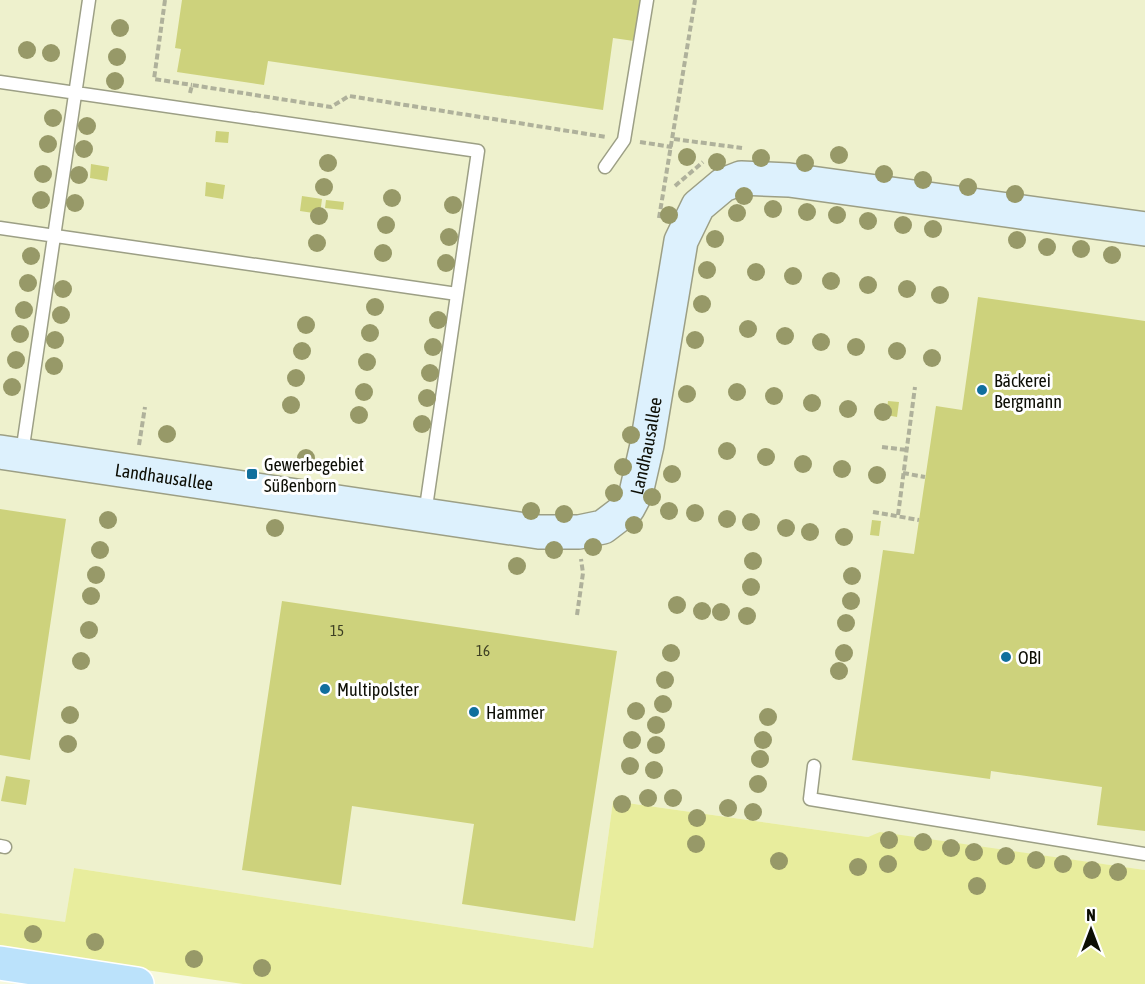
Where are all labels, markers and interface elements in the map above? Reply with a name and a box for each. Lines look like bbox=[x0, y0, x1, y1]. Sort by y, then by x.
place label: Bäckerei Bergmann bbox=[994, 370, 1062, 412]
marker: Bäckerei Bergmann bbox=[975, 383, 989, 397]
street label: Landhausallee bbox=[625, 396, 665, 497]
place label: Gewerbegebiet Süßenborn bbox=[264, 454, 364, 496]
street label: Landhausallee bbox=[114, 459, 215, 494]
marker: Gewerbegebiet Süßenborn bbox=[245, 467, 259, 481]
house number: 15 bbox=[330, 622, 344, 639]
house number: 16 bbox=[476, 642, 490, 659]
place label: OBI bbox=[1018, 647, 1042, 668]
marker: OBI bbox=[999, 650, 1013, 664]
place label: Multipolster bbox=[337, 679, 419, 700]
marker: Multipolster bbox=[318, 682, 332, 696]
place label: Hammer bbox=[486, 702, 545, 723]
marker: Hammer bbox=[467, 705, 481, 719]
north arrow bbox=[1061, 900, 1121, 960]
text: N bbox=[1086, 906, 1096, 924]

